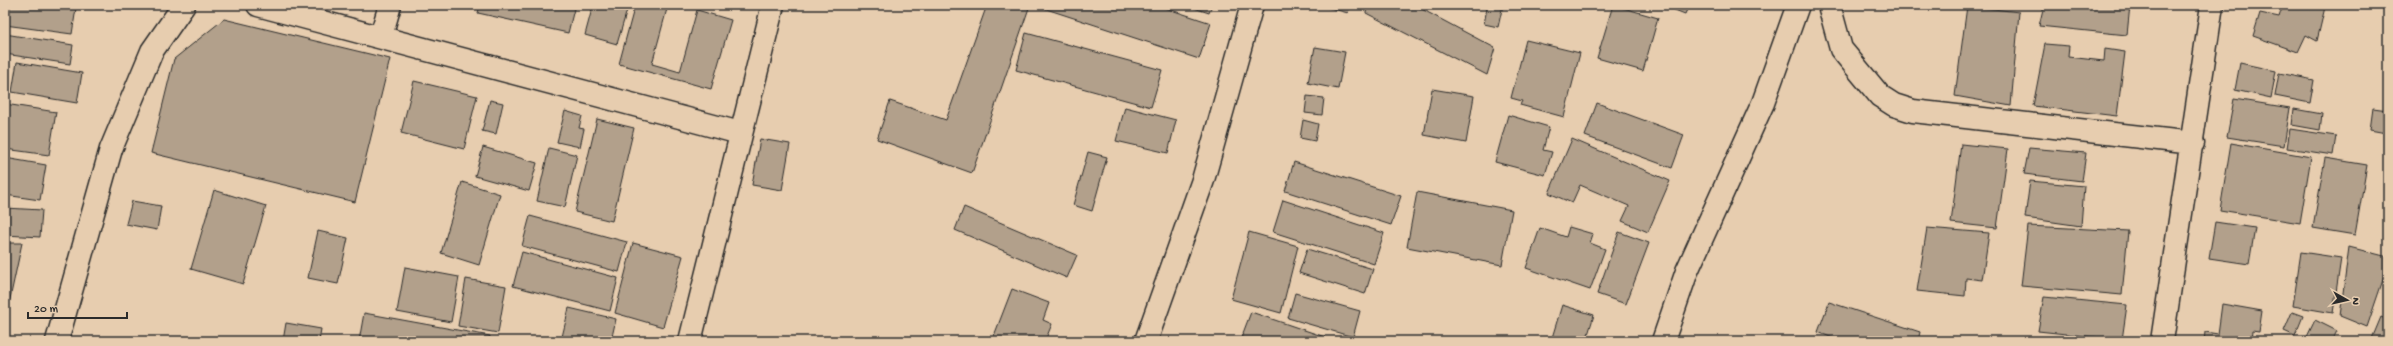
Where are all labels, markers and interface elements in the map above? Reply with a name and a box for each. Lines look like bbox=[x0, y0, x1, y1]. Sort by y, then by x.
north arrow bbox=[2327, 280, 2367, 320]
scale bar bbox=[28, 294, 127, 320]
text: N bbox=[2348, 297, 2361, 306]
text: 20 m bbox=[34, 303, 59, 317]

